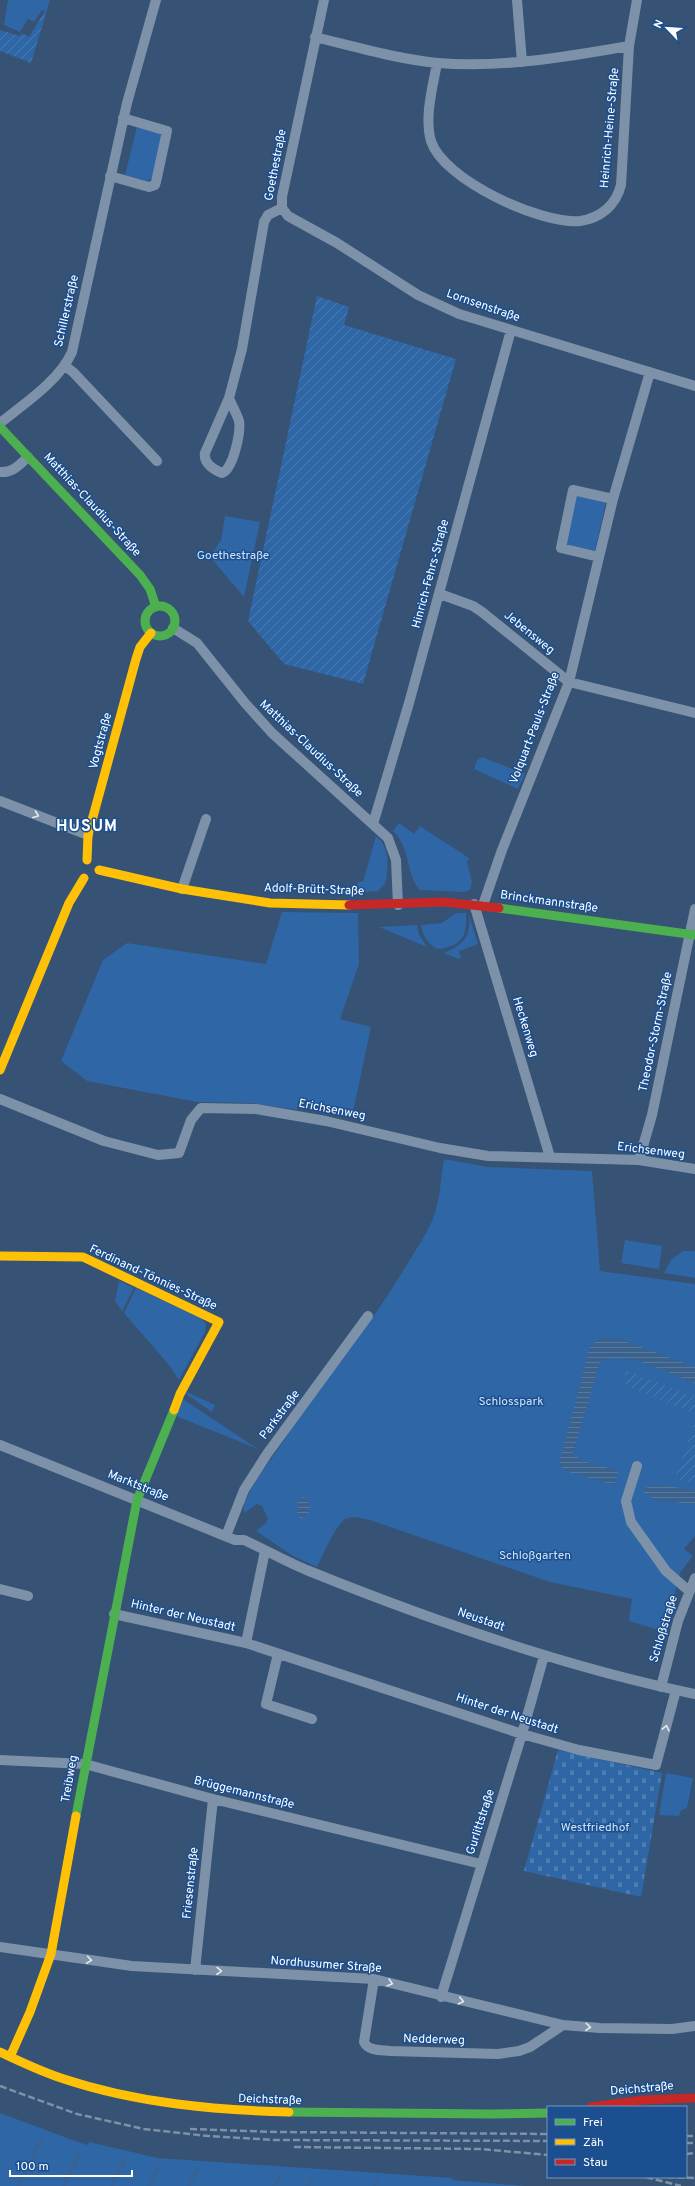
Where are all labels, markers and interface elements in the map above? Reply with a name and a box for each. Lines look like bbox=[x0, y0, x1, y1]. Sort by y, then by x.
north arrow bbox=[647, 8, 687, 48]
text: N bbox=[651, 18, 667, 31]
street label: Heinrich-Heine-Straße bbox=[597, 67, 623, 189]
street label: Goethestraße bbox=[261, 128, 291, 202]
street label: Schillerstraße bbox=[51, 273, 83, 349]
street label: Lornsenstraße bbox=[444, 286, 522, 326]
street label: Matthias-Claudius-Straße bbox=[40, 450, 144, 560]
street label: Hinrich-Fehrs-Straße bbox=[409, 518, 453, 630]
park label: Goethestraße bbox=[197, 548, 269, 564]
street label: Jebensweg bbox=[500, 608, 558, 658]
street label: Volquart-Pauls-Straße bbox=[506, 670, 564, 786]
street label: Matthias-Claudius-Straße bbox=[256, 697, 366, 801]
street label: Vogtstraße bbox=[86, 711, 116, 771]
one-way arrow bbox=[33, 810, 40, 818]
district label: HUSUM bbox=[56, 817, 118, 837]
street label: Adolf-Brütt-Straße bbox=[263, 880, 365, 900]
street label: Brinckmannstraße bbox=[499, 887, 599, 917]
street label: Theodor-Storm-Straße bbox=[635, 970, 677, 1094]
street label: Heckenweg bbox=[508, 995, 542, 1059]
street label: Erichsenweg bbox=[297, 1096, 367, 1124]
street label: Erichsenweg bbox=[616, 1139, 686, 1163]
street label: Ferdinand-Tönnies-Straße bbox=[87, 1241, 219, 1315]
street label: Parkstraße bbox=[256, 1387, 304, 1443]
park label: Schlosspark bbox=[478, 1394, 544, 1410]
street label: Marktstraße bbox=[105, 1467, 171, 1505]
park label: Schloßgarten bbox=[499, 1548, 571, 1564]
street label: Schloßstraße bbox=[646, 1593, 682, 1665]
street label: Hinter der Neustadt bbox=[129, 1596, 237, 1636]
street label: Neustadt bbox=[455, 1604, 507, 1636]
street label: Hinter der Neustadt bbox=[454, 1690, 560, 1738]
one-way arrow bbox=[661, 1724, 670, 1731]
street label: Treibweg bbox=[58, 1754, 82, 1804]
street label: Brüggemannstraße bbox=[192, 1773, 296, 1813]
street label: Gurlittstraße bbox=[463, 1787, 499, 1857]
park label: Westfriedhof bbox=[561, 1820, 629, 1836]
street label: Friesenstraße bbox=[179, 1846, 203, 1920]
street label: Nordhusumer Straße bbox=[270, 1953, 382, 1977]
one-way arrow bbox=[86, 1955, 92, 1964]
one-way arrow bbox=[216, 1967, 222, 1976]
one-way arrow bbox=[386, 1978, 393, 1987]
one-way arrow bbox=[458, 1997, 464, 2005]
one-way arrow bbox=[585, 2023, 591, 2032]
street label: Nedderweg bbox=[403, 2031, 465, 2049]
street label: Deichstraße bbox=[610, 2078, 674, 2100]
street label: Deichstraße bbox=[238, 2091, 302, 2109]
legend bbox=[547, 2106, 687, 2178]
text: Frei bbox=[583, 2115, 603, 2131]
text: Zäh bbox=[583, 2135, 604, 2151]
scale bar bbox=[10, 2152, 132, 2178]
text: Stau bbox=[583, 2155, 608, 2171]
text: 100 m bbox=[16, 2159, 49, 2175]

